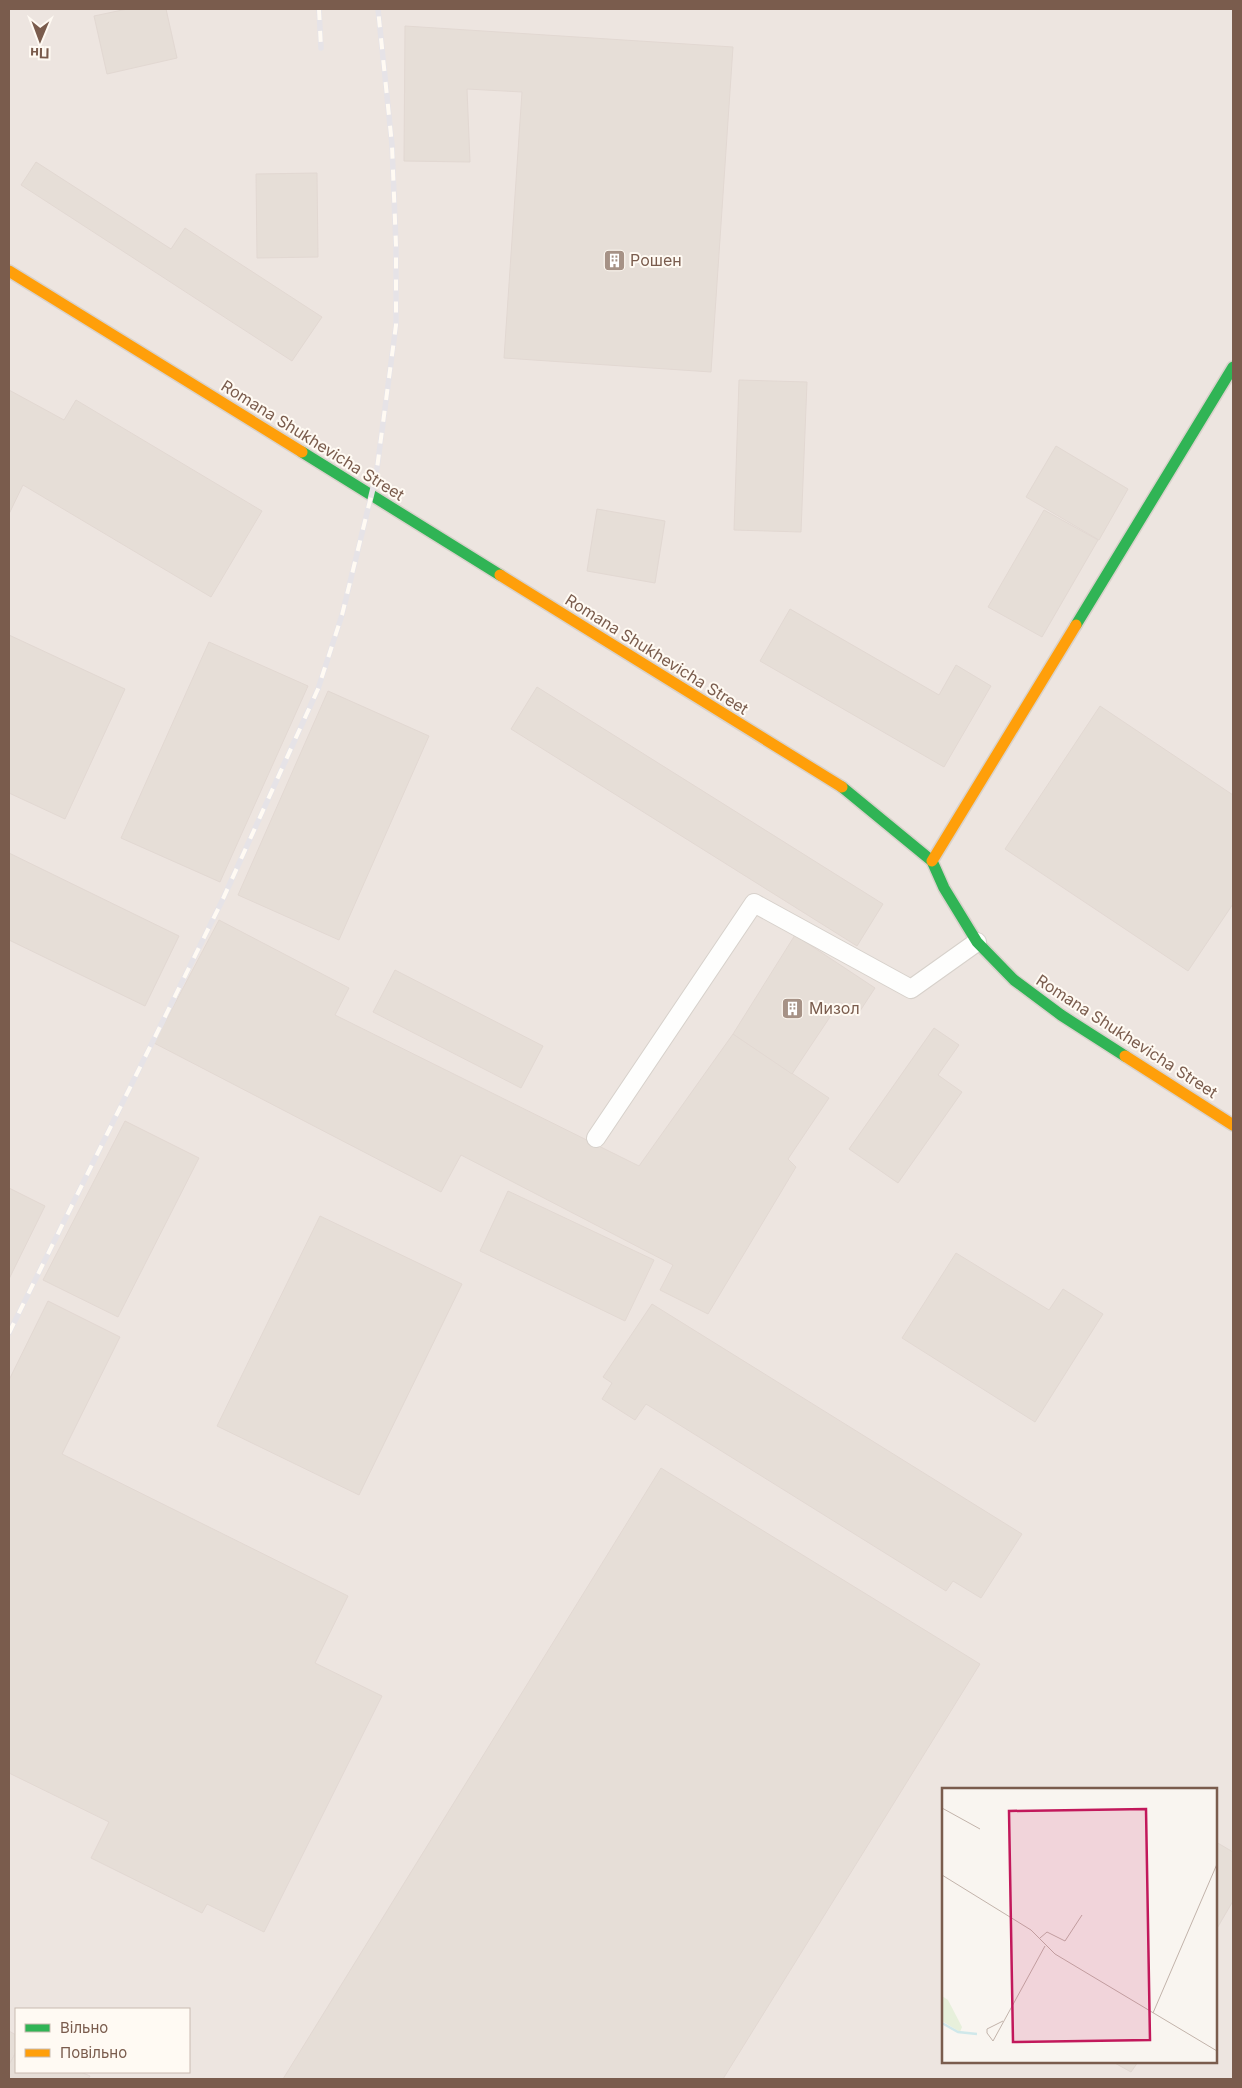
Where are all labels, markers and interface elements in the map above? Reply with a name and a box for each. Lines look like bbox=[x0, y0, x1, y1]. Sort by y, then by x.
north arrow bbox=[15, 15, 65, 65]
text: Пн bbox=[30, 45, 50, 62]
building icon: Рошен bbox=[602, 248, 626, 272]
place label: Рошен bbox=[630, 250, 682, 270]
street label: Romana Shukhevicha Street bbox=[218, 375, 408, 505]
street label: Romana Shukhevicha Street bbox=[562, 589, 752, 719]
street label: Romana Shukhevicha Street bbox=[1033, 970, 1221, 1102]
building icon: Мизол bbox=[781, 996, 805, 1020]
place label: Мизол bbox=[809, 998, 860, 1018]
inset map bbox=[942, 1788, 1217, 2063]
legend bbox=[15, 2008, 190, 2073]
text: Вільно bbox=[60, 2018, 108, 2037]
text: Повільно bbox=[60, 2043, 127, 2062]

